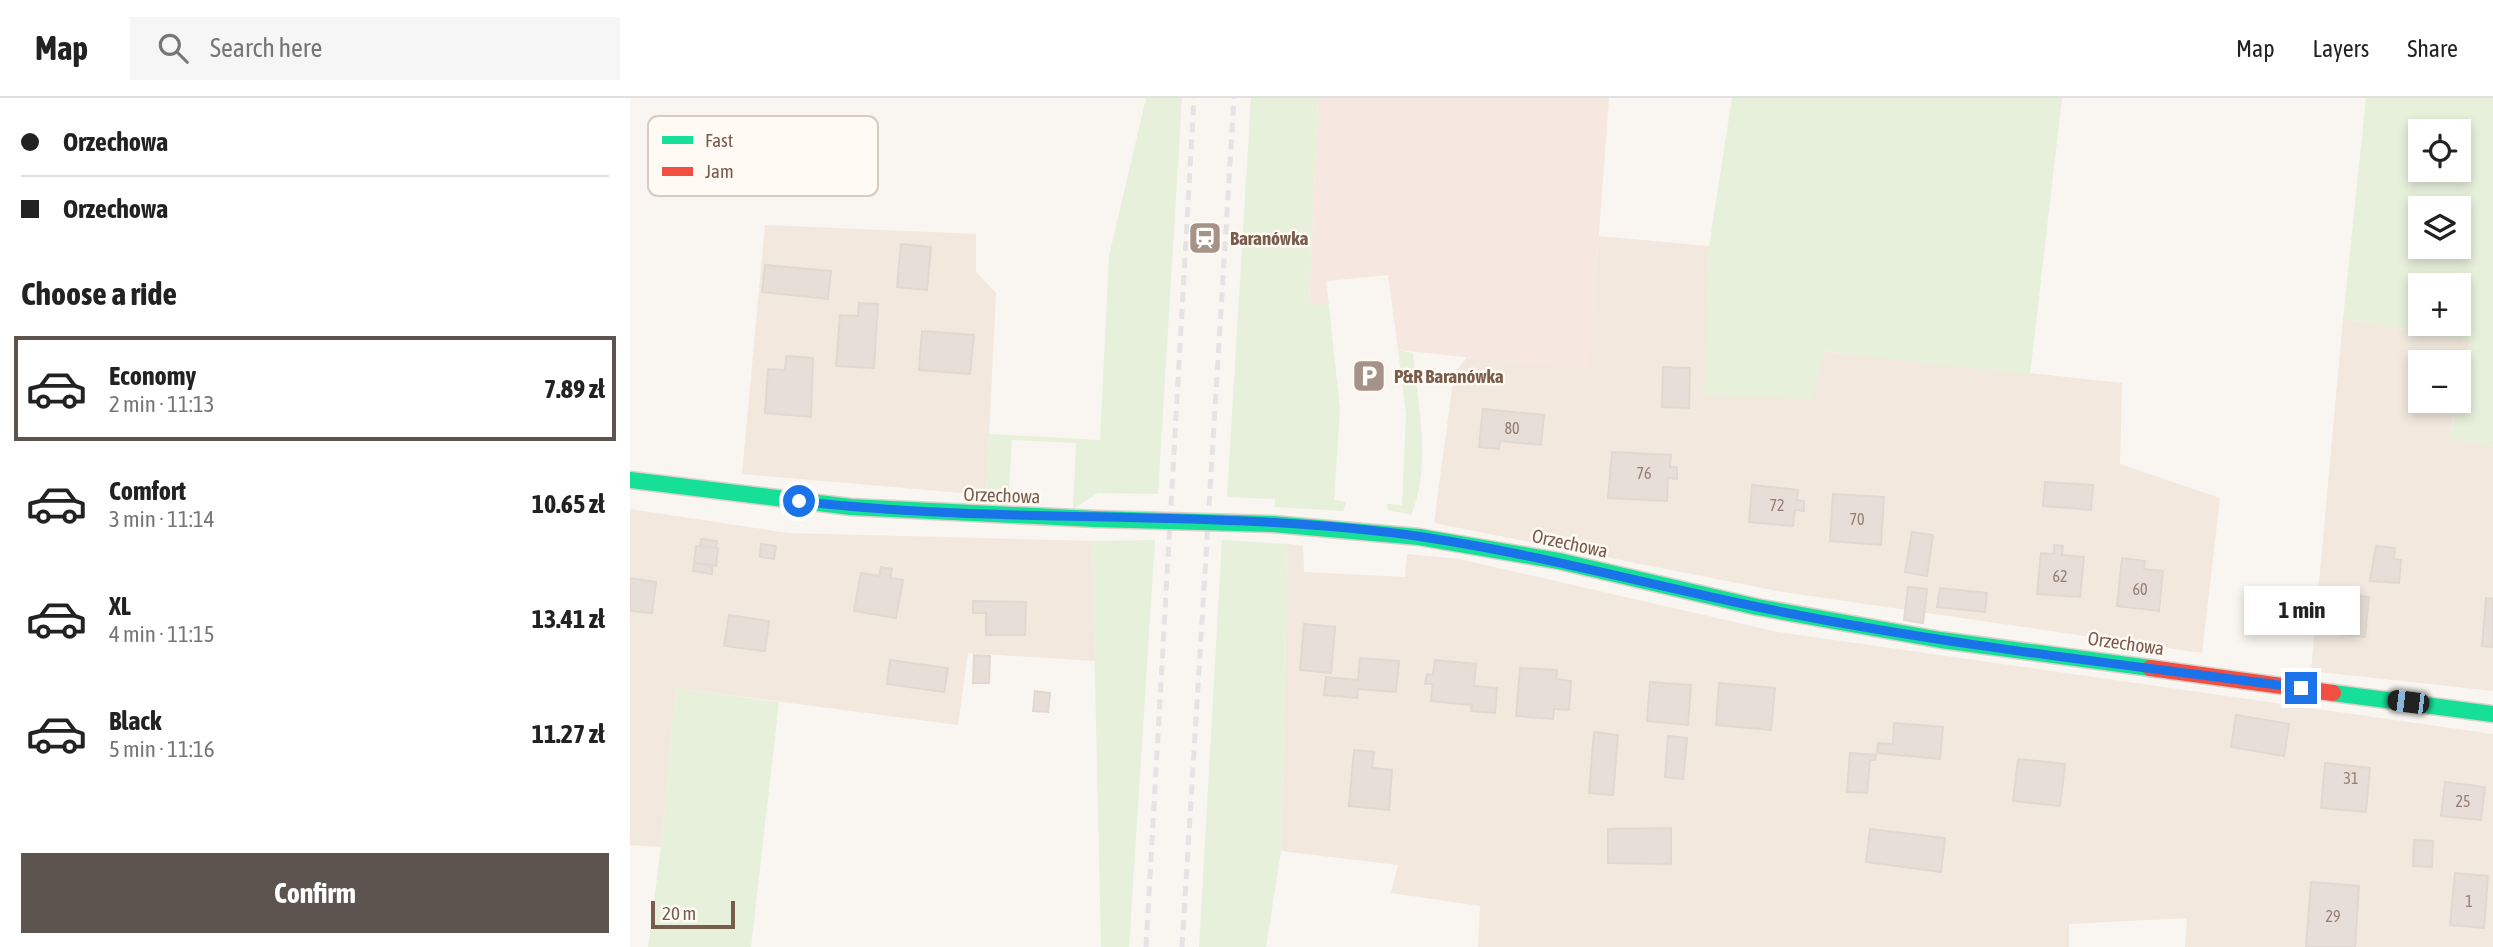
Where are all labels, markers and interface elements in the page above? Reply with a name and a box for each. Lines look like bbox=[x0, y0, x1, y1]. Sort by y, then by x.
search box bbox=[130, 17, 620, 80]
text: Map bbox=[35, 29, 88, 67]
icon: search bbox=[154, 29, 192, 67]
text: Search here bbox=[210, 33, 322, 63]
text: Map bbox=[2236, 35, 2275, 62]
text: Layers bbox=[2313, 35, 2369, 62]
text: Share bbox=[2407, 35, 2458, 62]
legend bbox=[648, 116, 878, 196]
map controls bbox=[2408, 119, 2471, 413]
button: locate bbox=[2408, 119, 2471, 182]
text: Orzechowa bbox=[63, 127, 168, 157]
text: Fast bbox=[705, 129, 733, 151]
text: Jam bbox=[705, 160, 734, 182]
text: Orzechowa bbox=[63, 194, 168, 224]
button: layers bbox=[2408, 196, 2471, 259]
station icon: Baranówka bbox=[1186, 219, 1224, 257]
place label: Baranówka bbox=[1230, 227, 1309, 249]
button: + bbox=[2408, 273, 2471, 336]
text: Choose a ride bbox=[21, 275, 177, 312]
button: − bbox=[2408, 350, 2471, 413]
icon: car bbox=[25, 357, 88, 420]
parking icon: P&R Baranówka bbox=[1350, 357, 1388, 395]
text: Economy bbox=[109, 361, 196, 391]
place label: P&R Baranówka bbox=[1394, 365, 1504, 387]
text: 7.89 zł bbox=[544, 374, 605, 404]
text: 2 min · 11:13 bbox=[109, 391, 215, 417]
house number: 80 bbox=[1504, 419, 1520, 437]
house number: 76 bbox=[1636, 464, 1652, 482]
icon: car bbox=[25, 472, 88, 535]
text: Comfort bbox=[109, 476, 186, 506]
street label: Orzechowa bbox=[963, 483, 1041, 507]
route start bbox=[783, 485, 815, 517]
text: 10.65 zł bbox=[532, 489, 605, 519]
house number: 72 bbox=[1769, 496, 1785, 514]
text: 3 min · 11:14 bbox=[109, 506, 215, 532]
house number: 70 bbox=[1849, 510, 1865, 528]
street label: Orzechowa bbox=[1530, 524, 1610, 562]
house number: 62 bbox=[2052, 567, 2068, 585]
house number: 60 bbox=[2132, 580, 2148, 598]
icon: car bbox=[25, 587, 88, 650]
callout: 1 min bbox=[2243, 587, 2359, 636]
text: XL bbox=[109, 591, 131, 621]
text: 1 min bbox=[2279, 597, 2325, 623]
text: 13.41 zł bbox=[532, 604, 605, 634]
text: 4 min · 11:15 bbox=[109, 621, 215, 647]
street label: Orzechowa bbox=[2086, 627, 2166, 659]
route end bbox=[2285, 672, 2317, 704]
car bbox=[2386, 689, 2431, 715]
icon: car bbox=[25, 702, 88, 765]
text: Black bbox=[109, 706, 161, 736]
text: 11.27 zł bbox=[532, 719, 605, 749]
text: 5 min · 11:16 bbox=[109, 736, 215, 762]
house number: 31 bbox=[2343, 769, 2359, 787]
house number: 25 bbox=[2455, 792, 2471, 810]
button: Confirm bbox=[21, 853, 609, 933]
house number: 1 bbox=[2465, 892, 2473, 910]
scale bar bbox=[651, 898, 735, 930]
text: 20 m bbox=[662, 902, 696, 924]
house number: 29 bbox=[2325, 907, 2341, 925]

